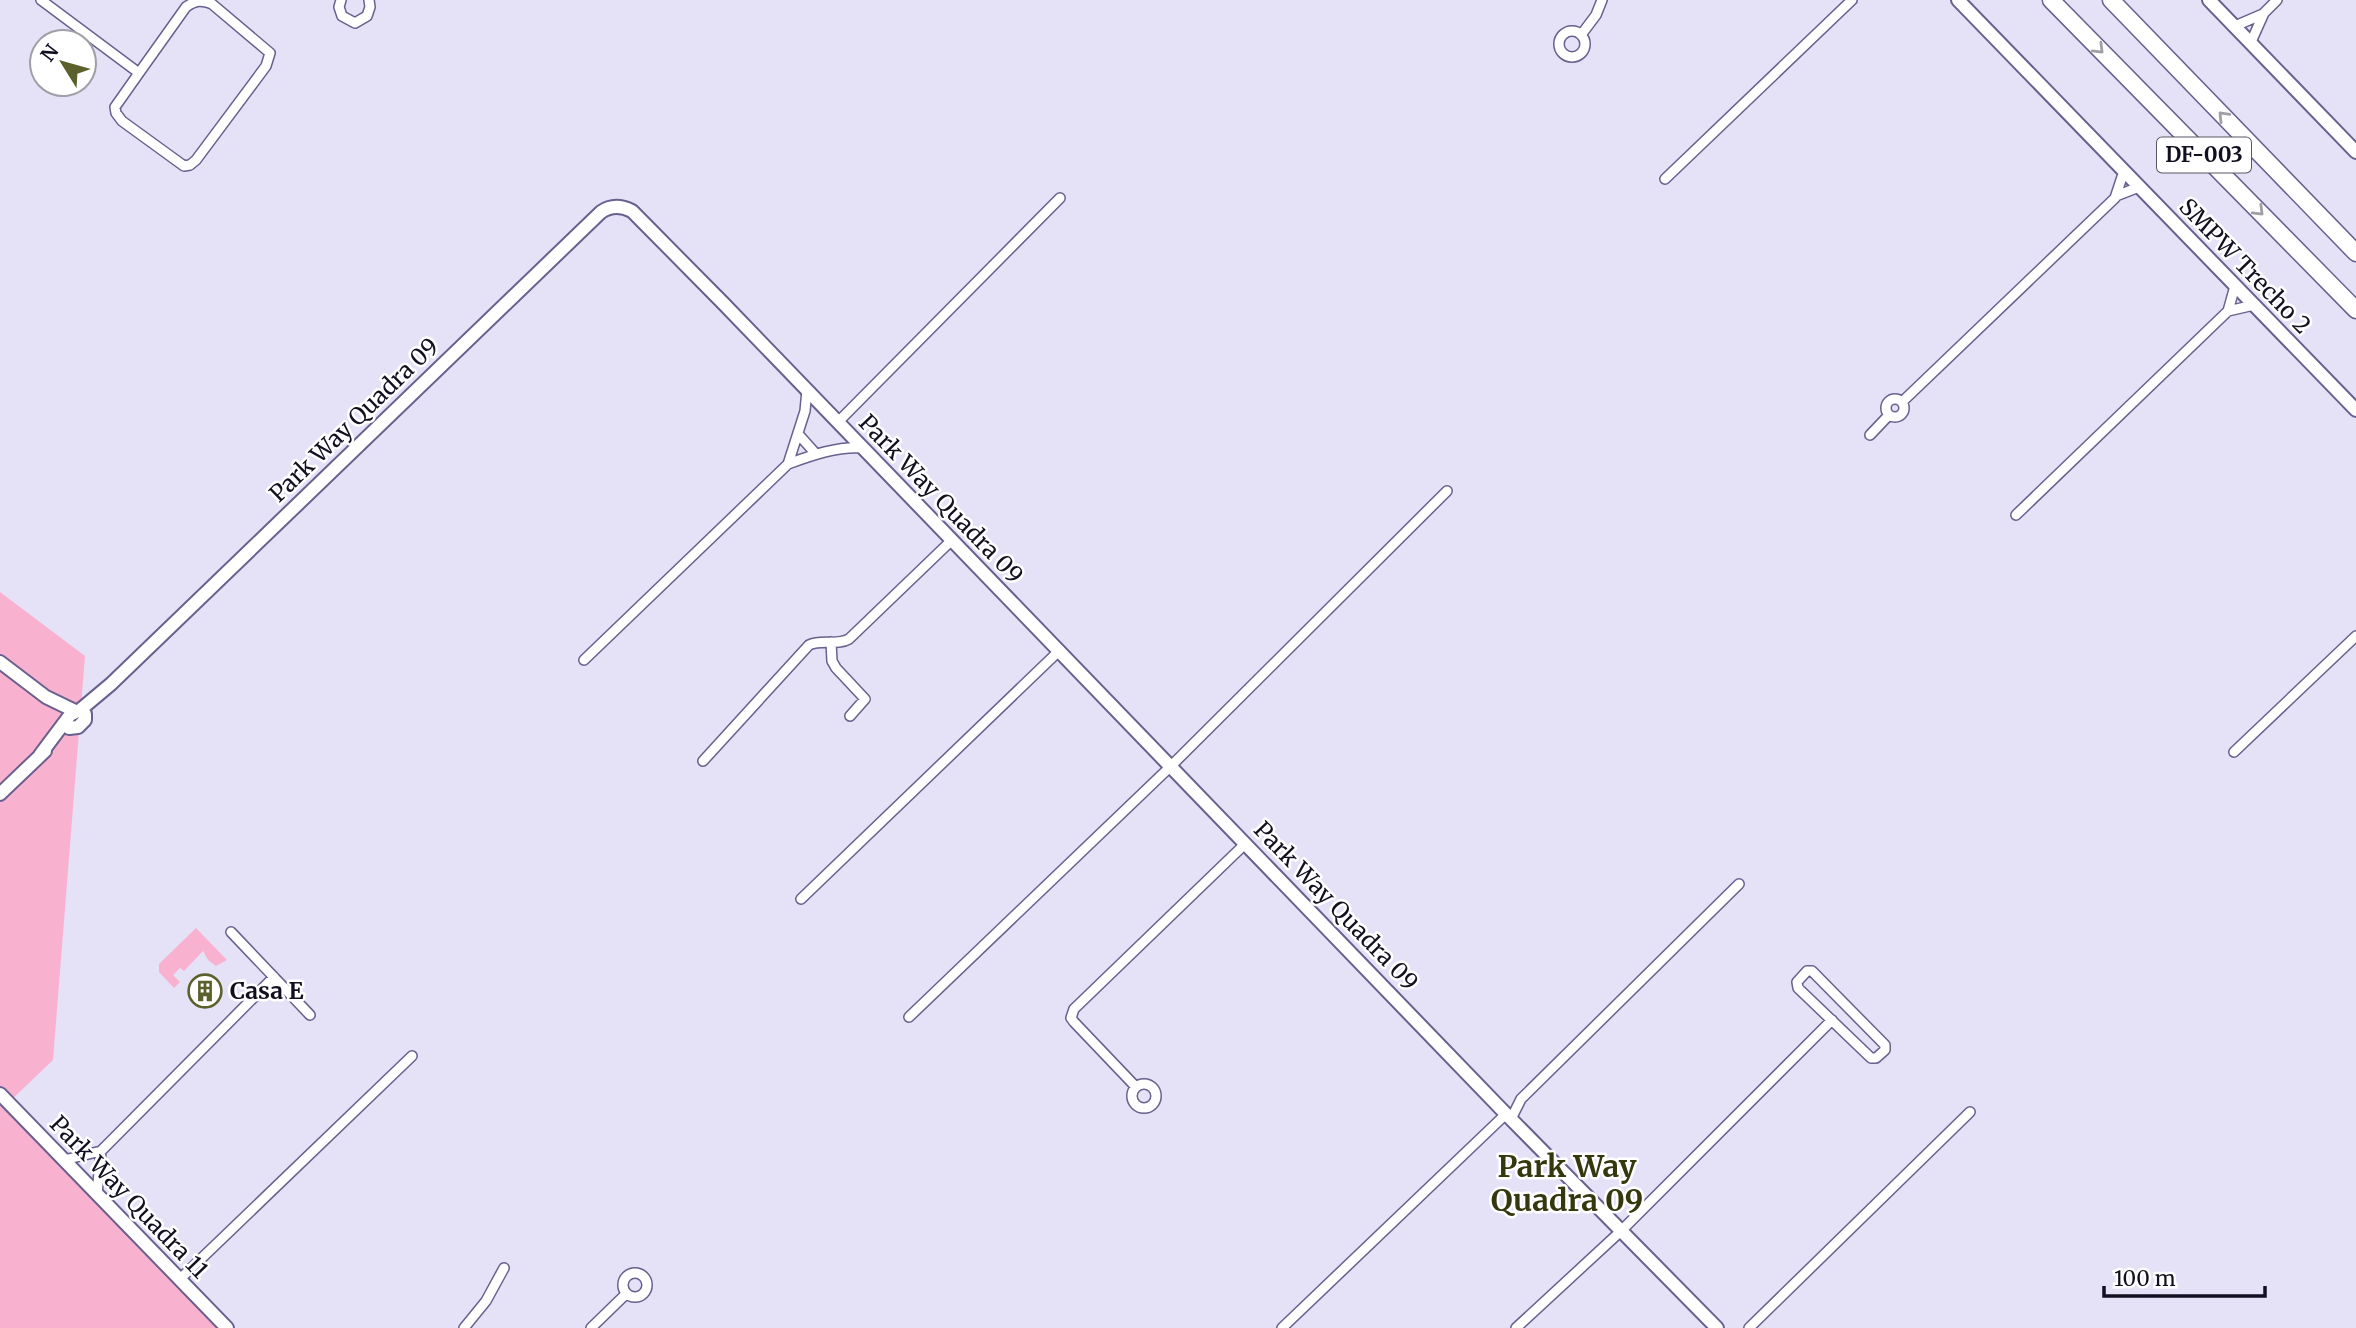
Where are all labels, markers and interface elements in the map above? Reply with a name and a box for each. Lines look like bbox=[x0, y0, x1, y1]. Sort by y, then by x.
north arrow bbox=[28, 28, 98, 98]
text: N bbox=[35, 40, 64, 66]
one-way arrow bbox=[2091, 40, 2104, 53]
one-way arrow bbox=[2219, 111, 2232, 124]
road number: DF-003 bbox=[2157, 138, 2251, 172]
street label: SMPW Trecho 2 bbox=[2173, 192, 2317, 339]
one-way arrow bbox=[2250, 202, 2263, 215]
street label: Park Way Quadra 09 bbox=[263, 332, 444, 508]
street label: Park Way Quadra 09 bbox=[853, 408, 1029, 589]
street label: Park Way Quadra 09 bbox=[1248, 815, 1424, 996]
building icon: Casa E bbox=[186, 972, 224, 1010]
place label: Casa E bbox=[230, 976, 304, 1005]
street label: Park Way Quadra 11 bbox=[44, 1109, 214, 1284]
district label: Park Way Quadra 09 bbox=[1491, 1147, 1643, 1219]
scale bar bbox=[2104, 1254, 2265, 1298]
text: 100 m bbox=[2114, 1265, 2176, 1292]

